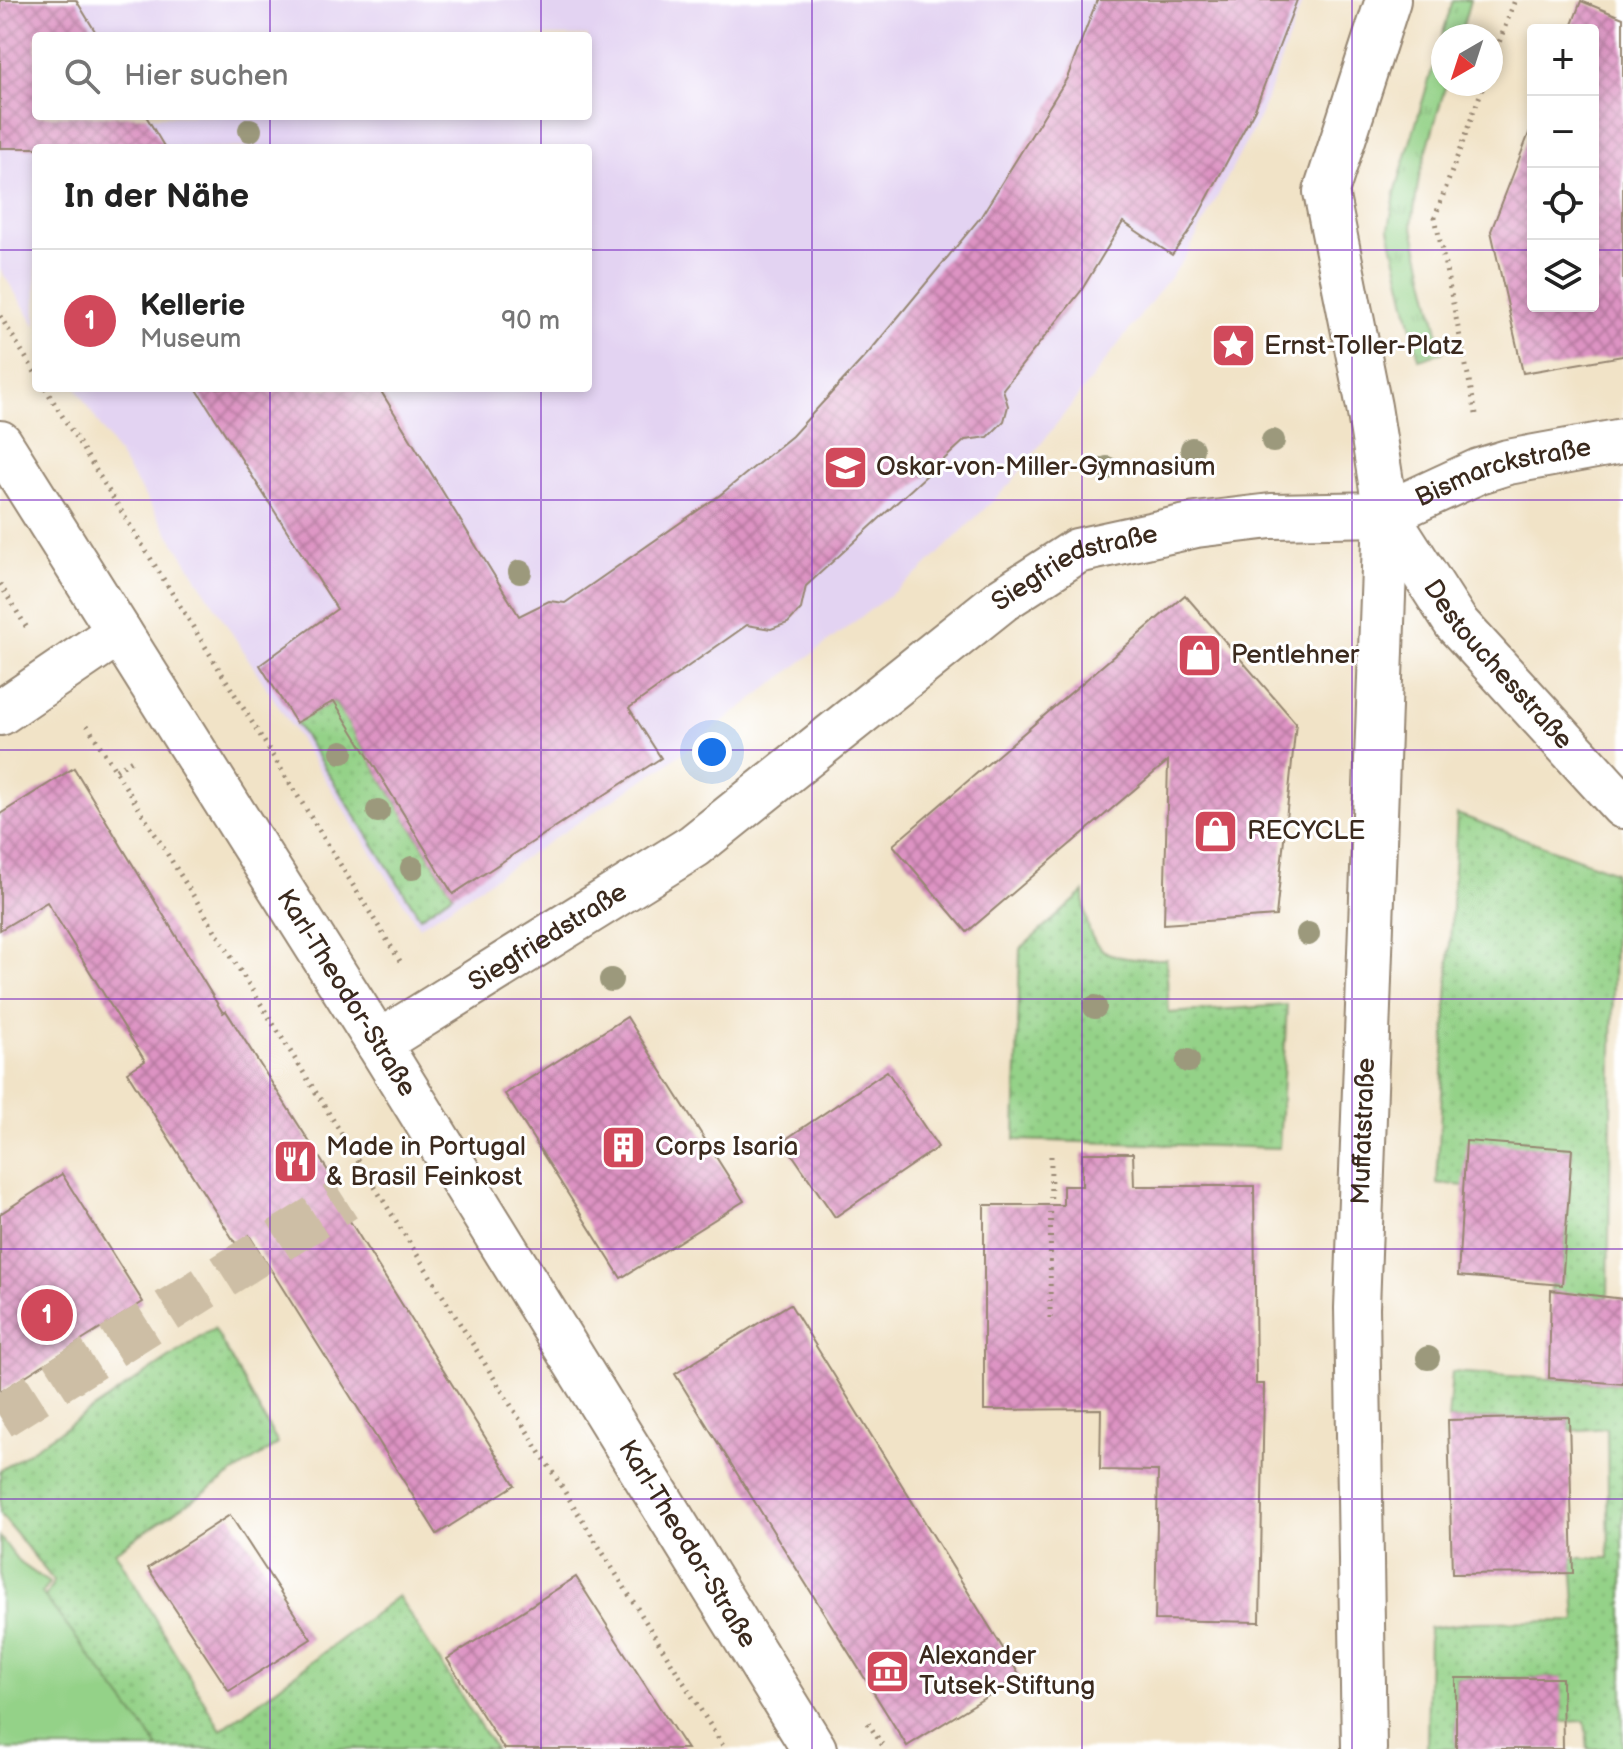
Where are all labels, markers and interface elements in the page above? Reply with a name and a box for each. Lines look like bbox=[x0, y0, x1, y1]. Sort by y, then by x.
north arrow bbox=[1431, 24, 1503, 96]
map controls bbox=[1527, 24, 1599, 312]
button: + bbox=[1527, 24, 1599, 96]
search box bbox=[32, 32, 592, 120]
icon: search bbox=[60, 54, 104, 98]
text: Hier suchen bbox=[124, 58, 289, 94]
button: − bbox=[1527, 96, 1599, 168]
button: locate bbox=[1527, 168, 1599, 240]
text: In der Nähe bbox=[64, 176, 249, 217]
button: layers bbox=[1527, 240, 1599, 312]
text: Kellerie bbox=[140, 288, 245, 324]
text: 1 bbox=[85, 306, 95, 337]
text: 90 m bbox=[501, 306, 560, 337]
place icon: Ernst-Toller-Platz bbox=[1209, 322, 1257, 370]
text: Museum bbox=[140, 324, 241, 355]
place label: Ernst-Toller-Platz bbox=[1264, 331, 1464, 362]
street label: Bismarckstraße bbox=[1410, 432, 1593, 514]
school or university icon: Oskar-von-Miller-Gymnasium bbox=[821, 443, 869, 491]
place label: Oskar-von-Miller-Gymnasium bbox=[876, 452, 1216, 483]
street label: Siegfriedstraße bbox=[985, 518, 1161, 617]
street label: Destouchesstraße bbox=[1417, 574, 1579, 756]
shop icon: Pentlehner bbox=[1176, 631, 1224, 679]
place label: Pentlehner bbox=[1231, 640, 1360, 671]
your location bbox=[692, 732, 732, 772]
shop icon: RECYCLE bbox=[1192, 807, 1240, 855]
place label: RECYCLE bbox=[1247, 816, 1365, 847]
street label: Siegfriedstraße bbox=[463, 876, 633, 998]
street label: Karl-Theodor-Straße bbox=[270, 884, 423, 1102]
street label: Muffatstraße bbox=[1345, 1057, 1382, 1205]
building icon: Corps Isaria bbox=[600, 1123, 648, 1171]
place label: Made in Portugal & Brasil Feinkost bbox=[326, 1132, 526, 1193]
place label: Corps Isaria bbox=[655, 1132, 798, 1163]
restaurant icon: Made in Portugal & Brasil Feinkost bbox=[271, 1138, 319, 1186]
pin: 1 bbox=[21, 1285, 73, 1345]
street label: Karl-Theodor-Straße bbox=[612, 1434, 763, 1654]
place label: Alexander Tutsek-Stiftung bbox=[919, 1641, 1095, 1702]
museum icon: Alexander Tutsek-Stiftung bbox=[864, 1647, 912, 1695]

